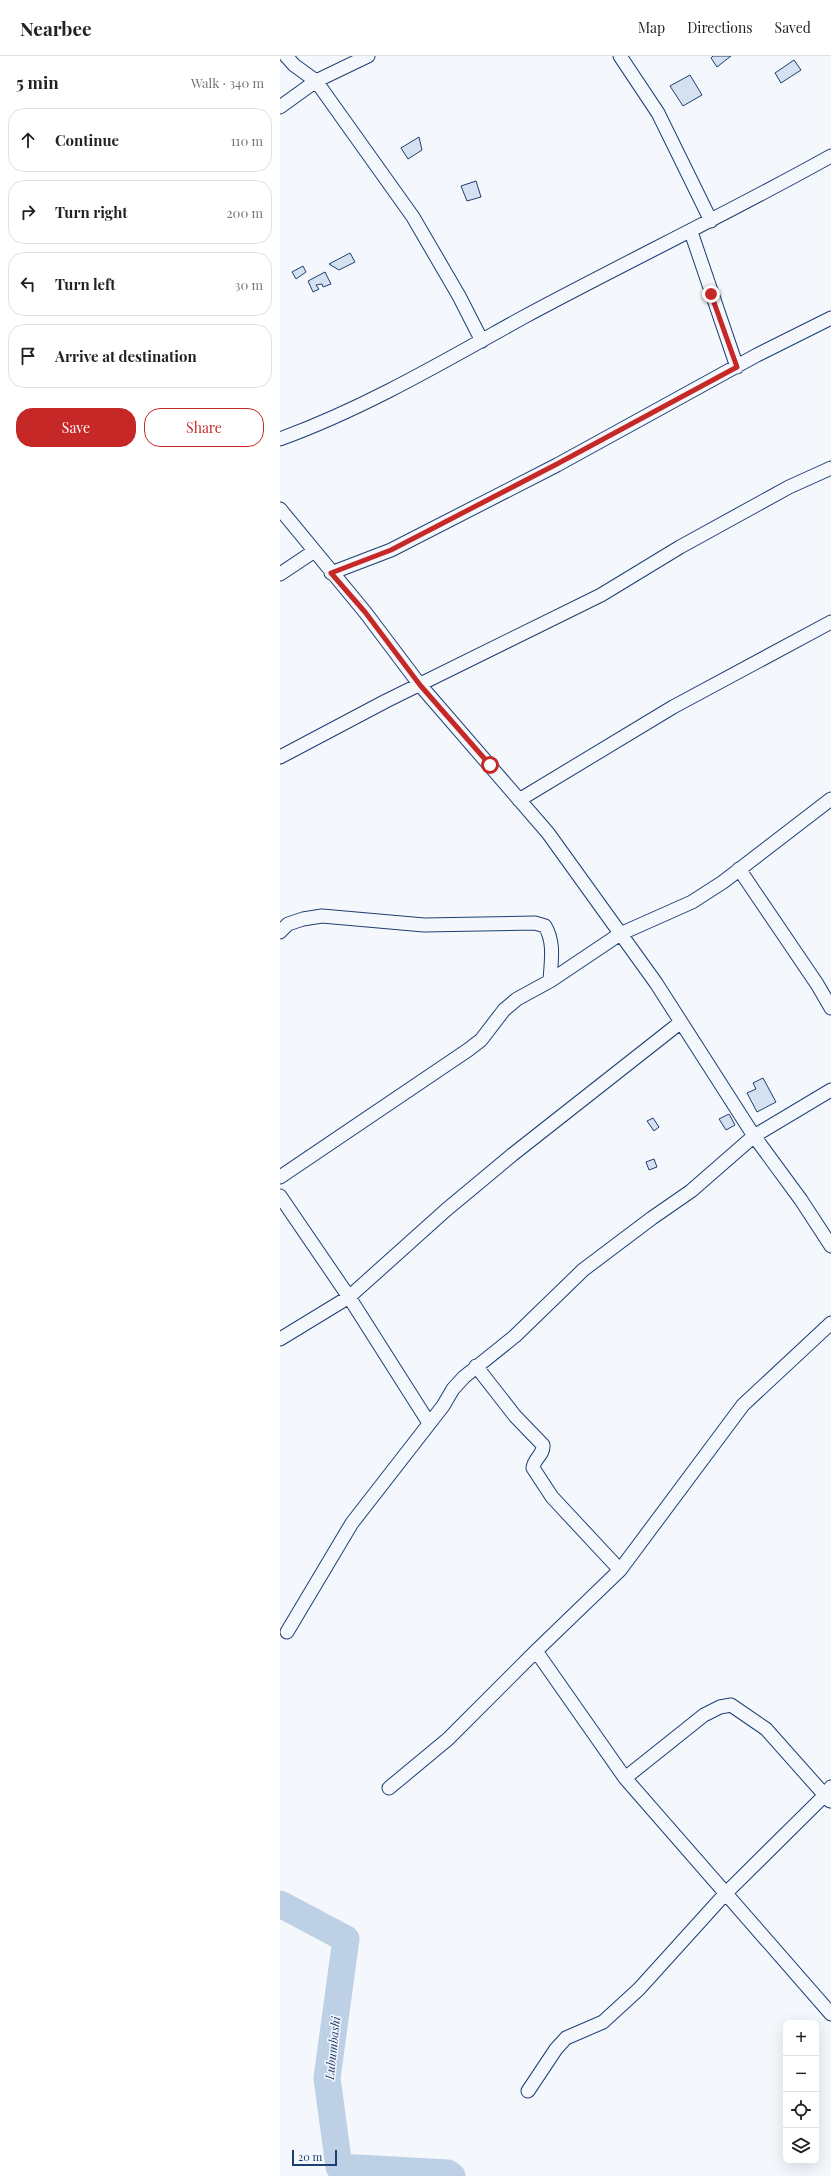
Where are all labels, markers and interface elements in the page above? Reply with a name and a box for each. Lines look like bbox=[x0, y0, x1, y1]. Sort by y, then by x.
text: Nearbee bbox=[20, 15, 92, 41]
text: Map bbox=[638, 18, 665, 37]
text: Directions bbox=[687, 18, 753, 37]
text: Saved bbox=[775, 18, 811, 37]
text: 5 min bbox=[16, 71, 59, 93]
text: Walk · 340 m bbox=[191, 74, 264, 91]
icon: ahead bbox=[17, 129, 39, 151]
text: Continue bbox=[55, 130, 119, 150]
text: 110 m bbox=[231, 132, 263, 149]
icon: right bbox=[17, 201, 39, 223]
text: Turn right bbox=[55, 202, 128, 222]
text: 200 m bbox=[226, 204, 263, 221]
icon: left bbox=[17, 273, 39, 295]
text: Turn left bbox=[55, 274, 116, 294]
text: 30 m bbox=[235, 276, 263, 293]
route end bbox=[702, 285, 720, 303]
icon: arrive bbox=[17, 345, 39, 367]
text: Arrive at destination bbox=[55, 346, 197, 366]
button: Save bbox=[16, 408, 136, 447]
button: Share bbox=[144, 408, 264, 447]
route start bbox=[481, 756, 499, 774]
water label: Lubumbashi bbox=[321, 2015, 343, 2081]
map controls bbox=[783, 2020, 819, 2164]
button: + bbox=[783, 2020, 819, 2056]
button: − bbox=[783, 2056, 819, 2092]
button: locate bbox=[783, 2092, 819, 2128]
button: layers bbox=[783, 2128, 819, 2164]
scale bar bbox=[292, 2148, 337, 2167]
text: 20 m bbox=[298, 2149, 322, 2164]

